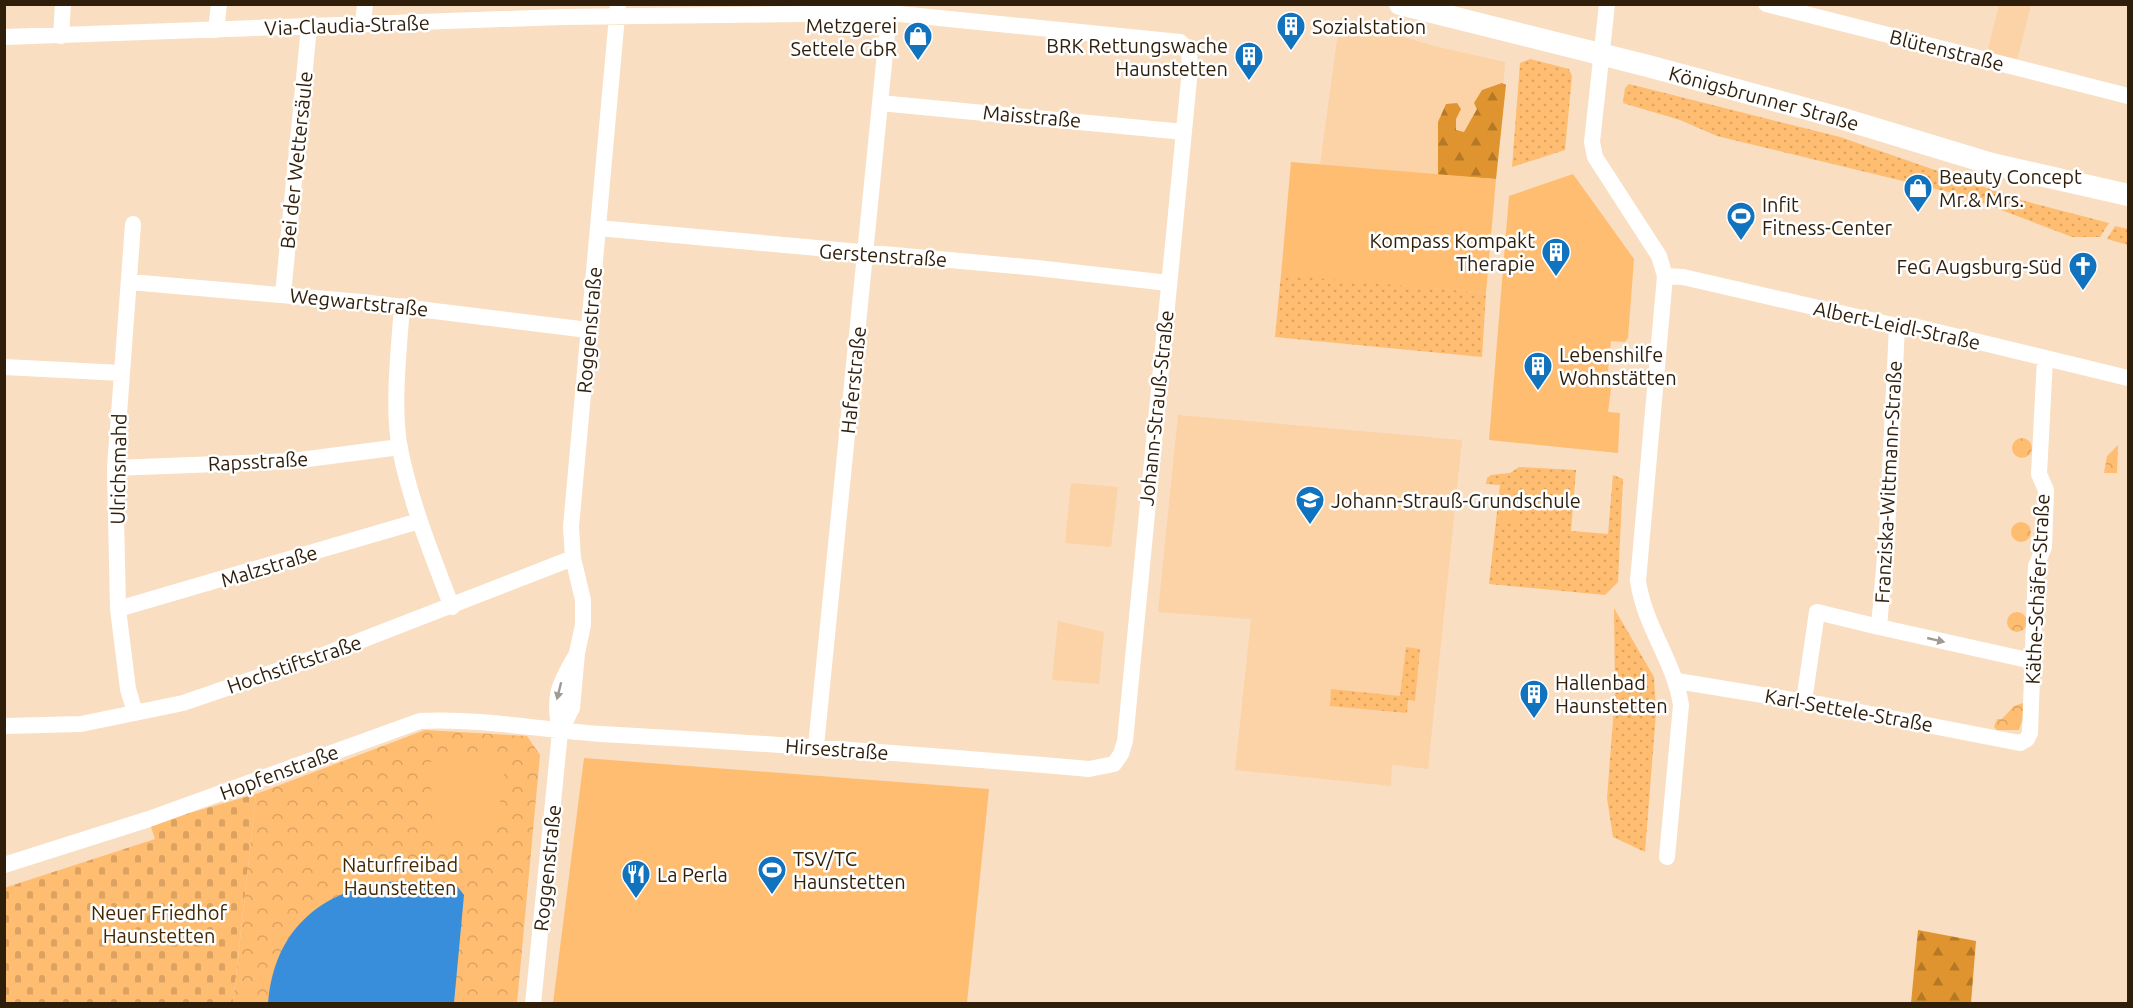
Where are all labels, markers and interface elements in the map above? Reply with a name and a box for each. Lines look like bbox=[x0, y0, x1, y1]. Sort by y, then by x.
building icon: Sozialstation bbox=[1275, 10, 1307, 52]
street label: Via-Claudia-Straße bbox=[264, 11, 430, 39]
place label: Metzgerei Settele GbR bbox=[790, 14, 897, 60]
place label: Sozialstation bbox=[1312, 15, 1426, 38]
shop icon: Metzgerei Settele GbR bbox=[902, 20, 934, 62]
street label: Blütenstraße bbox=[1887, 25, 2007, 75]
place label: BRK Rettungswache Haunstetten bbox=[1046, 34, 1228, 80]
building icon: BRK Rettungswache Haunstetten bbox=[1233, 40, 1265, 82]
street label: Königsbrunner Straße bbox=[1666, 61, 1862, 135]
street label: Bei der Wettersäule bbox=[275, 70, 317, 250]
street label: Maisstraße bbox=[982, 100, 1082, 132]
place label: Beauty Concept Mr.& Mrs. bbox=[1939, 165, 2082, 211]
shop icon: Beauty Concept Mr.& Mrs. bbox=[1902, 172, 1934, 214]
place label: Infit Fitness-Center bbox=[1762, 193, 1892, 239]
sports icon: Infit Fitness-Center bbox=[1725, 200, 1757, 242]
place label: Kompass Kompakt Therapie bbox=[1369, 229, 1535, 275]
building icon: Kompass Kompakt Therapie bbox=[1540, 236, 1572, 278]
street label: Gerstenstraße bbox=[818, 239, 948, 271]
church icon: FeG Augsburg-Süd bbox=[2067, 250, 2099, 292]
place label: FeG Augsburg-Süd bbox=[1896, 255, 2062, 278]
street label: Roggenstraße bbox=[572, 266, 606, 394]
street label: Wegwartstraße bbox=[288, 283, 430, 321]
street label: Albert-Leidl-Straße bbox=[1812, 296, 1982, 354]
street label: Johann-Strauß-Straße bbox=[1134, 309, 1178, 507]
street label: Haferstraße bbox=[836, 325, 870, 435]
place label: Lebenshilfe Wohnstätten bbox=[1559, 343, 1677, 389]
building icon: Lebenshilfe Wohnstätten bbox=[1522, 350, 1554, 392]
street label: Franziska-Wittmann-Straße bbox=[1870, 360, 1906, 604]
street label: Ulrichsmahd bbox=[106, 413, 130, 525]
street label: Rapsstraße bbox=[207, 447, 309, 475]
school or university icon: Johann-Strauß-Grundschule bbox=[1294, 484, 1326, 526]
place label: Johann-Strauß-Grundschule bbox=[1331, 489, 1581, 512]
street label: Käthe-Schäfer-Straße bbox=[2021, 493, 2053, 685]
street label: Malzstraße bbox=[218, 540, 320, 592]
street label: Hochstiftstraße bbox=[224, 630, 364, 698]
one-way arrow bbox=[1927, 636, 1946, 645]
place label: Hallenbad Haunstetten bbox=[1555, 671, 1668, 717]
building icon: Hallenbad Haunstetten bbox=[1518, 678, 1550, 720]
one-way arrow bbox=[554, 682, 564, 700]
street label: Karl-Settele-Straße bbox=[1763, 684, 1935, 736]
street label: Hirsestraße bbox=[785, 734, 889, 764]
street label: Hopfenstraße bbox=[216, 740, 342, 804]
street label: Roggenstraße bbox=[529, 804, 565, 932]
place label: TSV/TC Haunstetten bbox=[793, 847, 906, 893]
park label: Naturfreibad Haunstetten bbox=[342, 853, 458, 899]
sports icon: TSV/TC Haunstetten bbox=[756, 854, 788, 896]
restaurant icon: La Perla bbox=[620, 858, 652, 900]
place label: La Perla bbox=[657, 863, 728, 886]
park label: Neuer Friedhof Haunstetten bbox=[91, 901, 227, 947]

